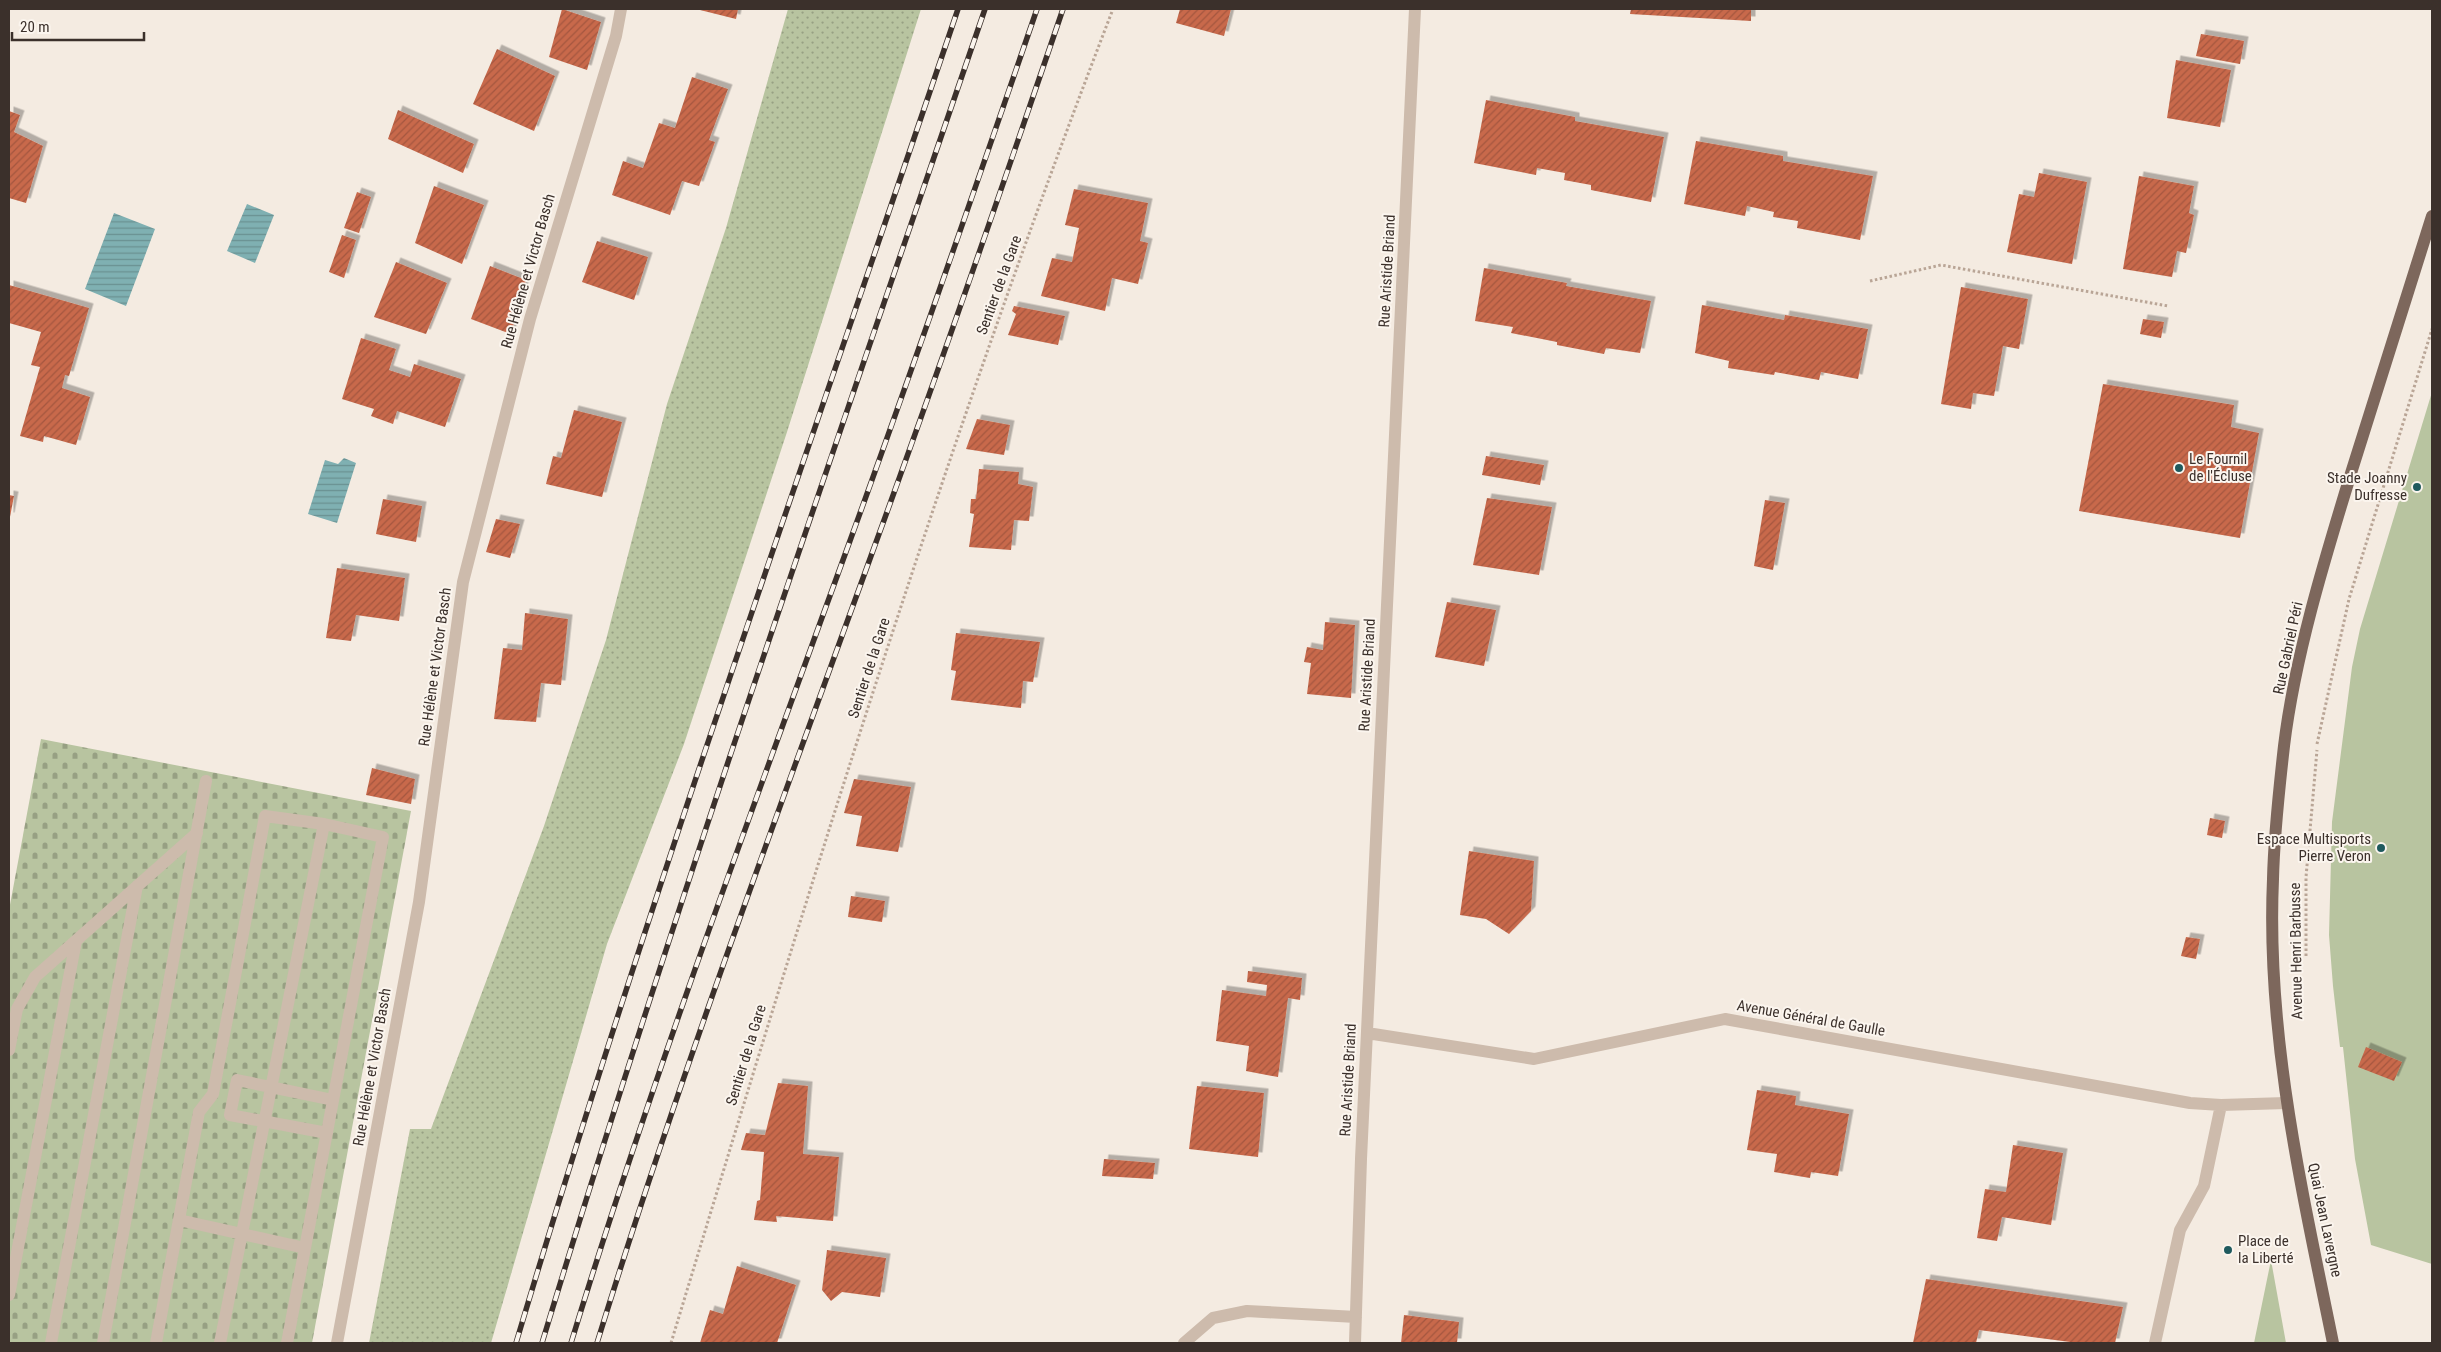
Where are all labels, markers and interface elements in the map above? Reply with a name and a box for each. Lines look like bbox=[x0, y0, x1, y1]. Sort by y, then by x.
scale bar bbox=[12, 10, 145, 42]
text: 20 m bbox=[20, 18, 50, 36]
street label: Rue Hélène et Victor Basch bbox=[497, 192, 559, 350]
street label: Rue Aristide Briand bbox=[1375, 214, 1399, 328]
street label: Sentier de la Gare bbox=[973, 233, 1025, 337]
place label: Le Fournil de l'Écluse bbox=[2189, 450, 2252, 485]
marker: Le Fournil de l'Écluse bbox=[2173, 462, 2185, 474]
place label: Stade Joanny Dufresse bbox=[2327, 469, 2407, 504]
marker: Stade Joanny Dufresse bbox=[2411, 481, 2423, 493]
street label: Rue Hélène et Victor Basch bbox=[415, 586, 455, 748]
street label: Rue Gabriel Péri bbox=[2269, 600, 2307, 696]
street label: Sentier de la Gare bbox=[844, 616, 894, 720]
street label: Rue Aristide Briand bbox=[1355, 618, 1379, 732]
place label: Espace Multisports Pierre Veron bbox=[2257, 830, 2371, 865]
marker: Espace Multisports Pierre Veron bbox=[2375, 842, 2387, 854]
street label: Avenue Henri Barbusse bbox=[2286, 882, 2306, 1020]
street label: Rue Hélène et Victor Basch bbox=[349, 987, 395, 1147]
street label: Avenue Général de Gaulle bbox=[1735, 996, 1887, 1040]
street label: Sentier de la Gare bbox=[722, 1002, 770, 1108]
street label: Rue Aristide Briand bbox=[1336, 1023, 1360, 1137]
street label: Quai Jean Lavergne bbox=[2304, 1161, 2346, 1279]
place label: Place de la Liberté bbox=[2238, 1232, 2293, 1267]
marker: Place de la Liberté bbox=[2222, 1244, 2234, 1256]

